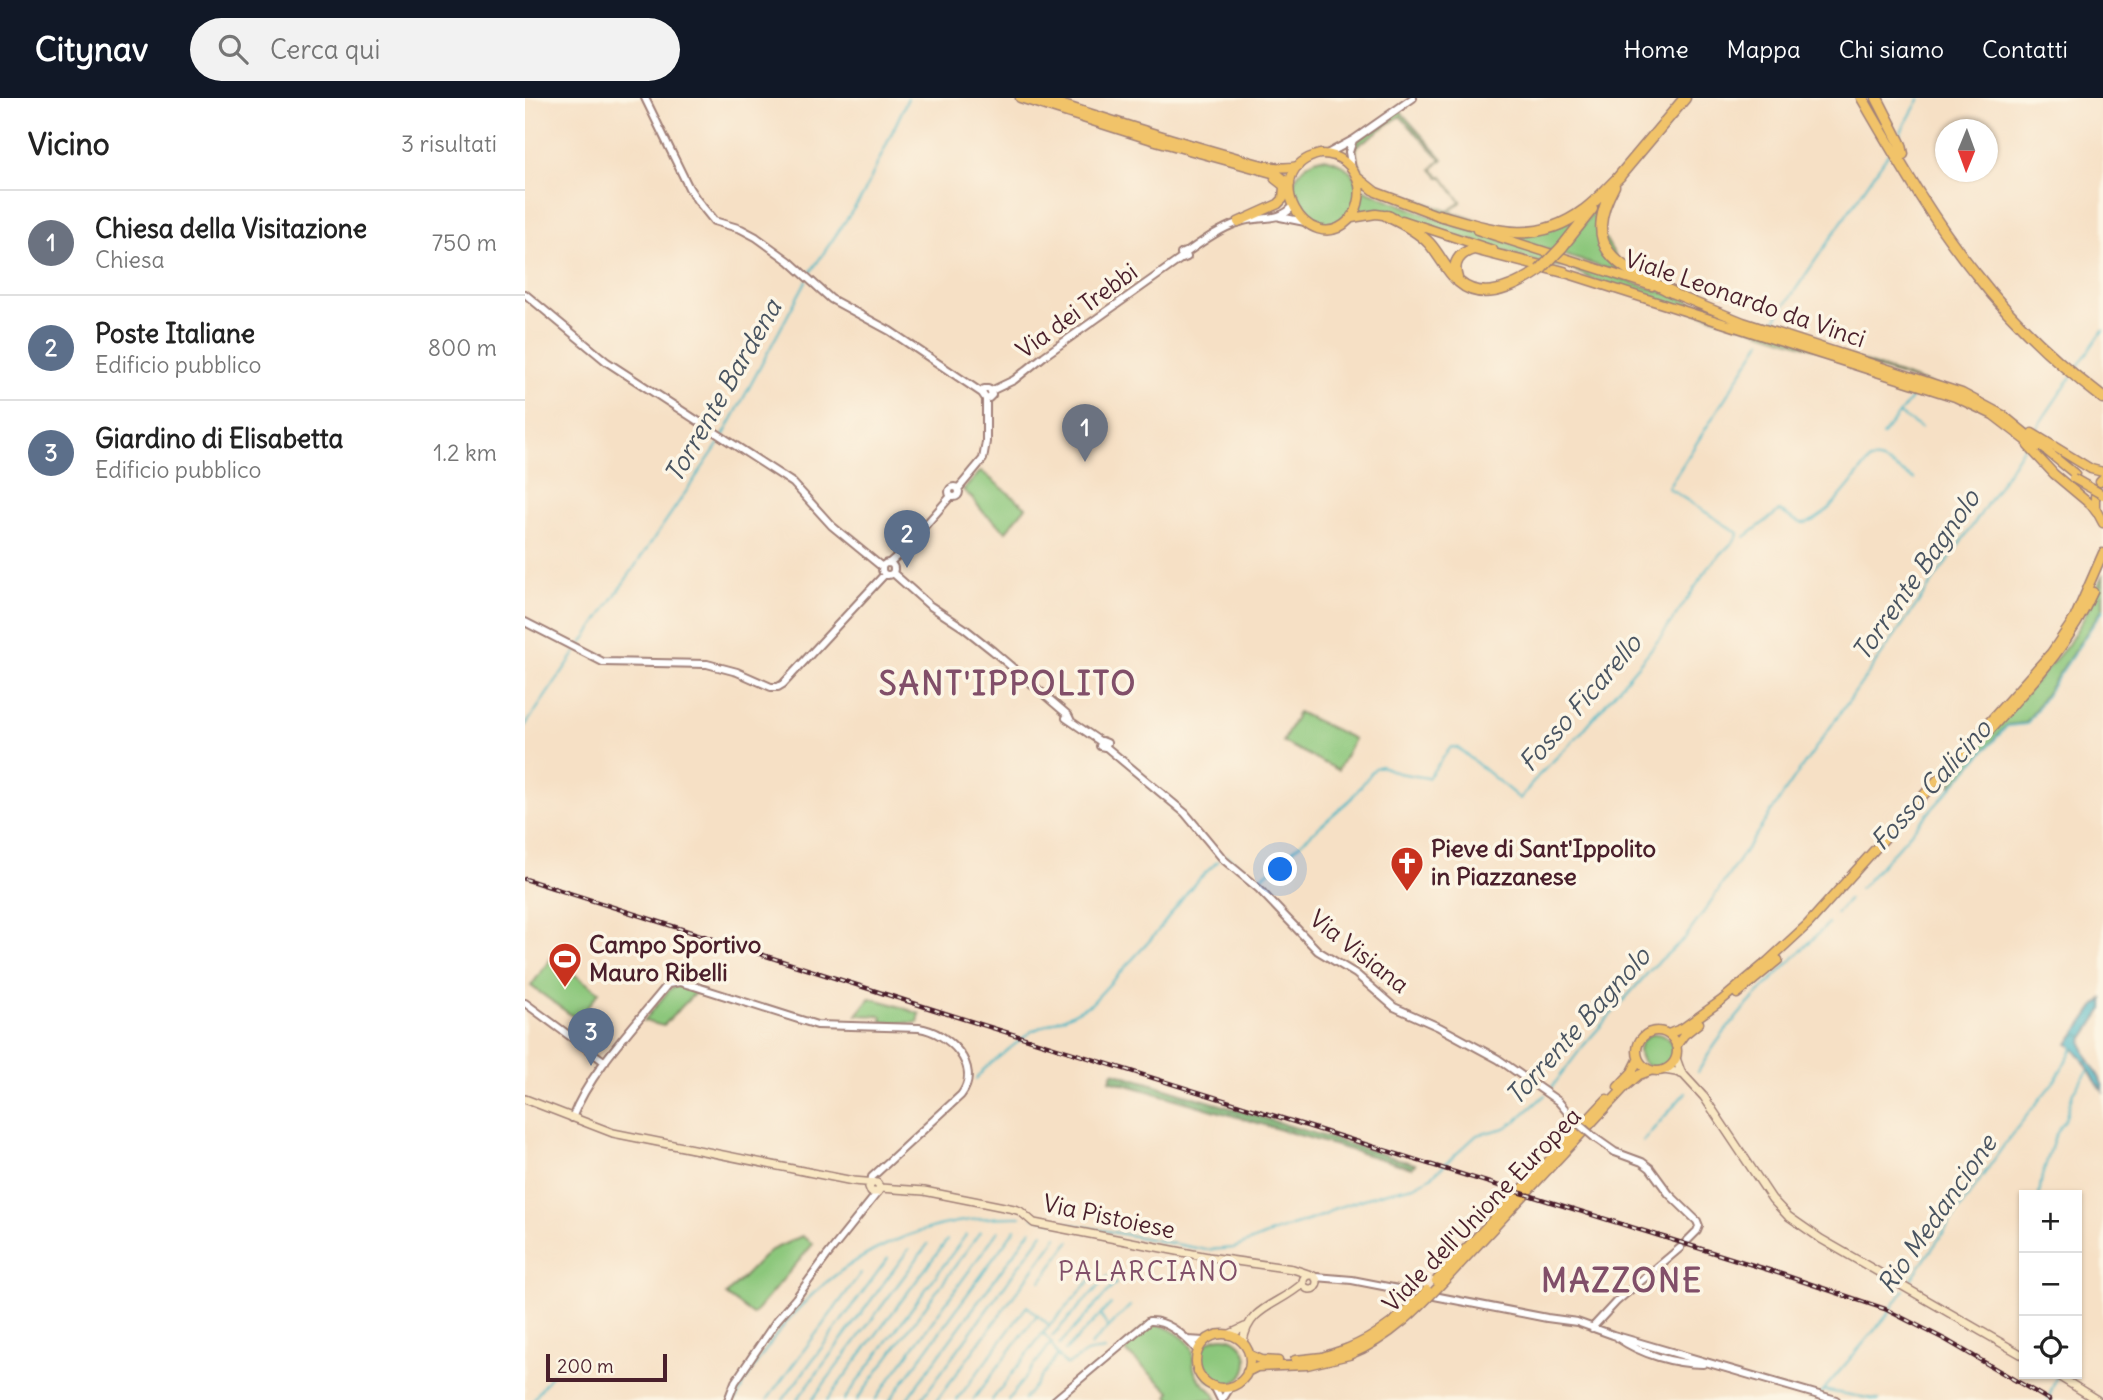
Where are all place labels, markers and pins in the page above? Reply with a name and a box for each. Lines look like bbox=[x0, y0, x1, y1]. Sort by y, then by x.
pin: 1 bbox=[1062, 404, 1108, 462]
pin: 2 bbox=[884, 510, 930, 568]
place label: Pieve di Sant'Ippolito in Piazzanese bbox=[1431, 833, 1656, 891]
church icon: Pieve di Sant'Ippolito in Piazzanese bbox=[1388, 844, 1426, 893]
place label: Campo Sportivo Mauro Ribelli bbox=[589, 929, 761, 987]
sports icon: Campo Sportivo Mauro Ribelli bbox=[546, 940, 584, 989]
pin: 3 bbox=[568, 1008, 614, 1066]

